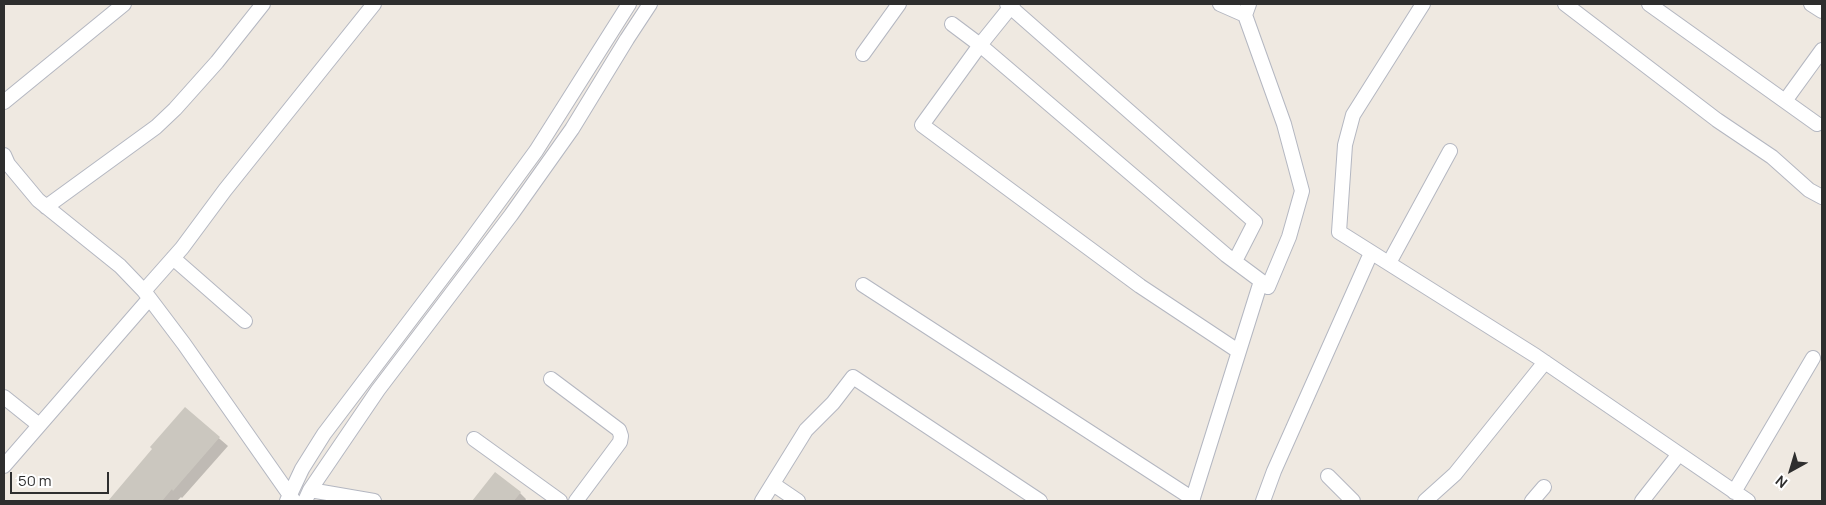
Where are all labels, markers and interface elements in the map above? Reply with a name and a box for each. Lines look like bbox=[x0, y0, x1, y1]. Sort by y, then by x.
north arrow bbox=[1766, 445, 1816, 495]
scale bar bbox=[12, 462, 111, 494]
text: 50 m bbox=[18, 470, 52, 491]
text: N bbox=[1771, 471, 1791, 493]

